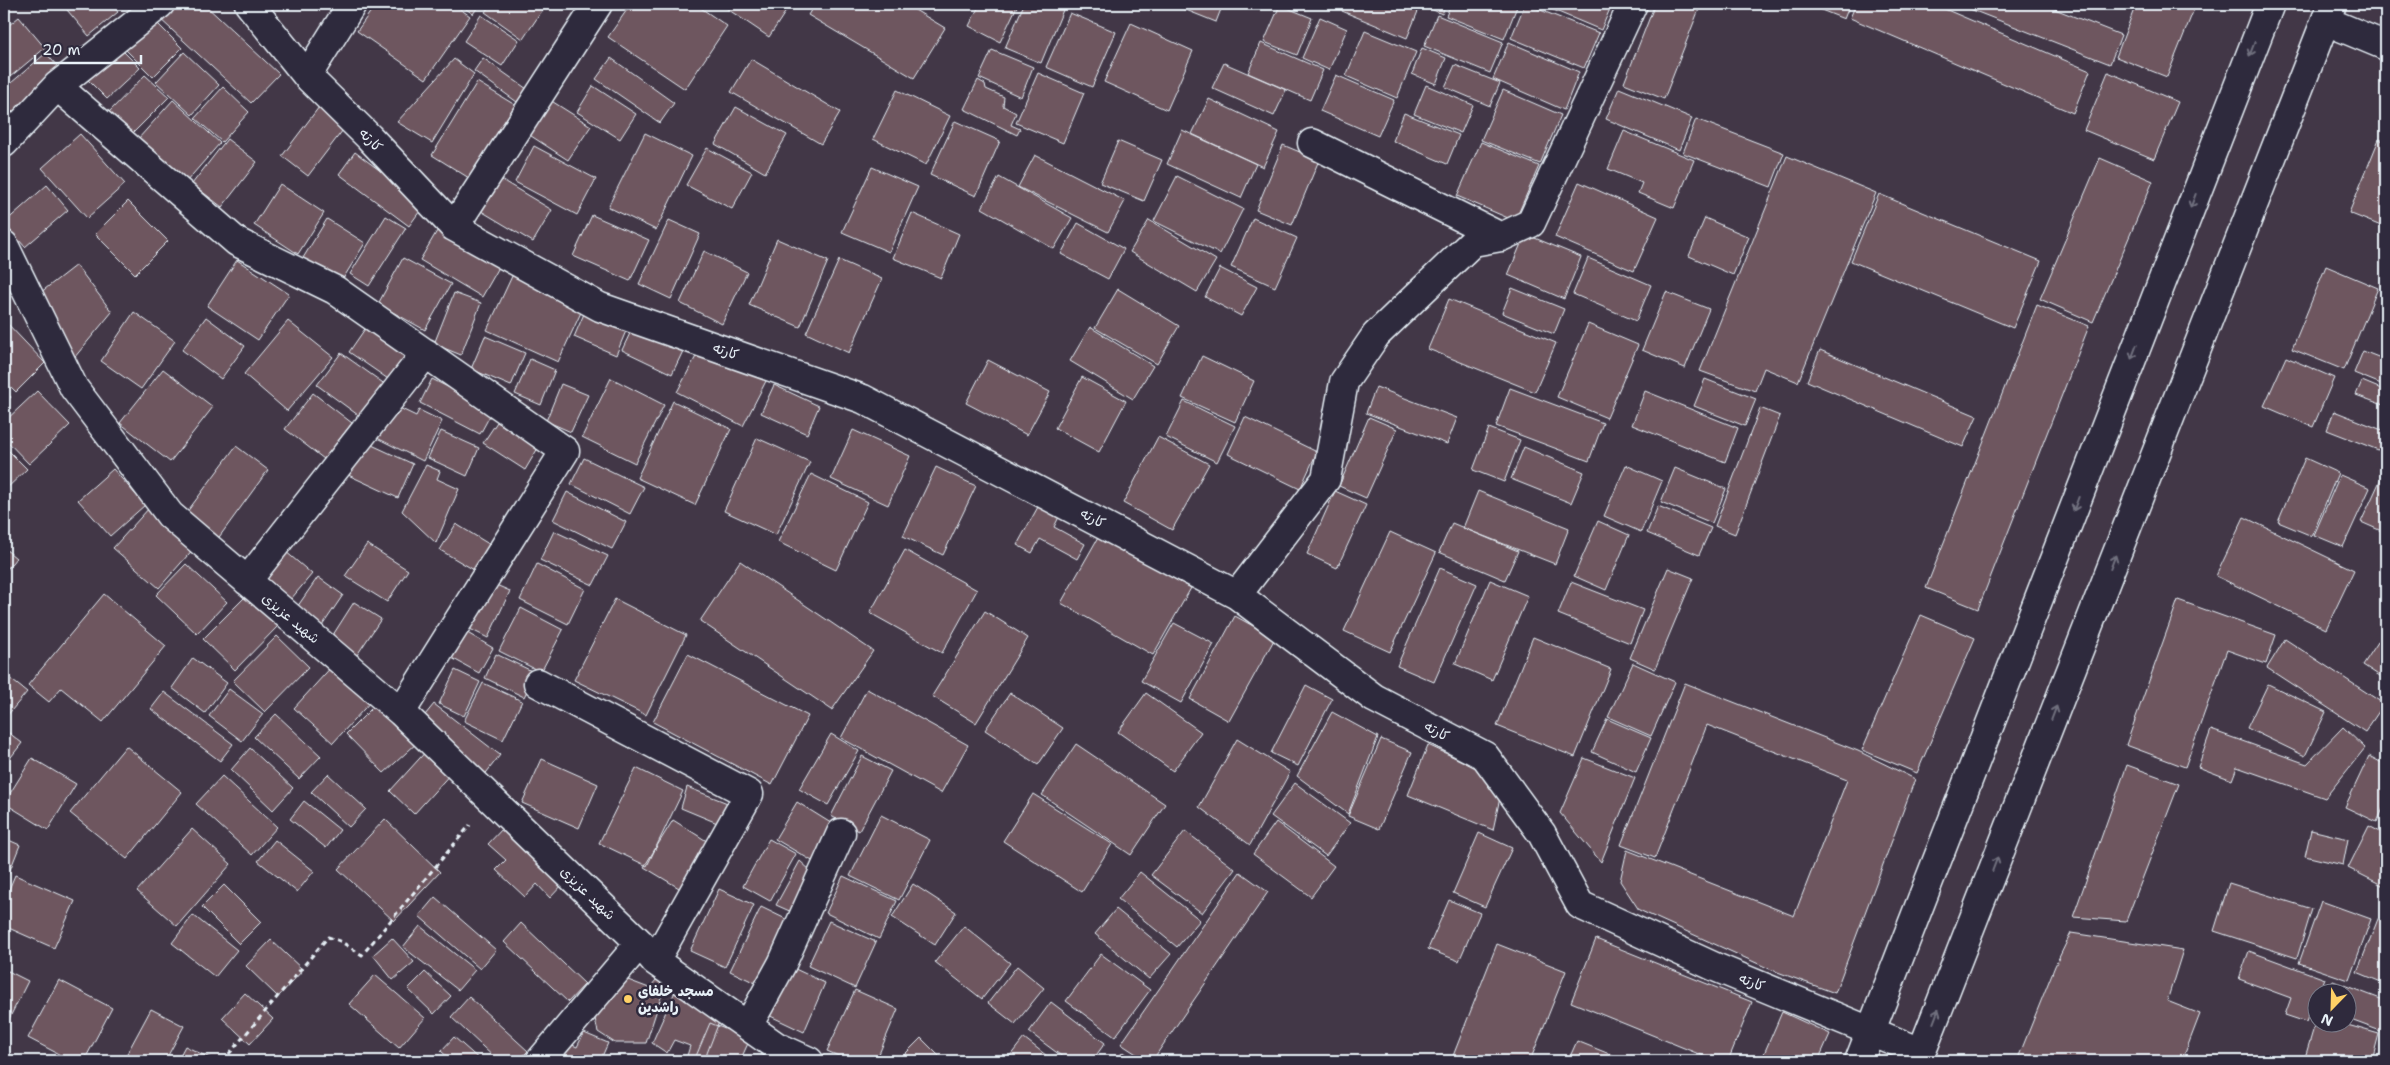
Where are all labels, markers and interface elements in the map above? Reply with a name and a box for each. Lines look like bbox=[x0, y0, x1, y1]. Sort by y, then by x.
scale bar bbox=[35, 32, 141, 64]
text: 20 m bbox=[42, 40, 81, 60]
one-way arrow bbox=[2247, 41, 2256, 56]
street label: کارته bbox=[355, 124, 387, 156]
one-way arrow bbox=[2188, 193, 2197, 208]
street label: کارته bbox=[711, 338, 741, 364]
one-way arrow bbox=[2129, 344, 2139, 359]
one-way arrow bbox=[2071, 496, 2080, 511]
street label: کارته bbox=[1077, 504, 1109, 532]
one-way arrow bbox=[2109, 555, 2118, 570]
street label: شهید عزیزی bbox=[258, 589, 324, 647]
one-way arrow bbox=[2050, 706, 2059, 721]
street label: کارته bbox=[1421, 717, 1453, 745]
one-way arrow bbox=[1991, 857, 2000, 873]
street label: شهید عزیزی bbox=[557, 862, 619, 924]
street label: کارته bbox=[1737, 969, 1767, 995]
place label: مسجد خلفای راشدین bbox=[638, 982, 714, 1016]
north arrow bbox=[2308, 982, 2358, 1032]
marker: مسجد خلفای راشدین bbox=[622, 993, 634, 1005]
one-way arrow bbox=[1932, 1009, 1941, 1024]
text: N bbox=[2318, 1010, 2336, 1030]

